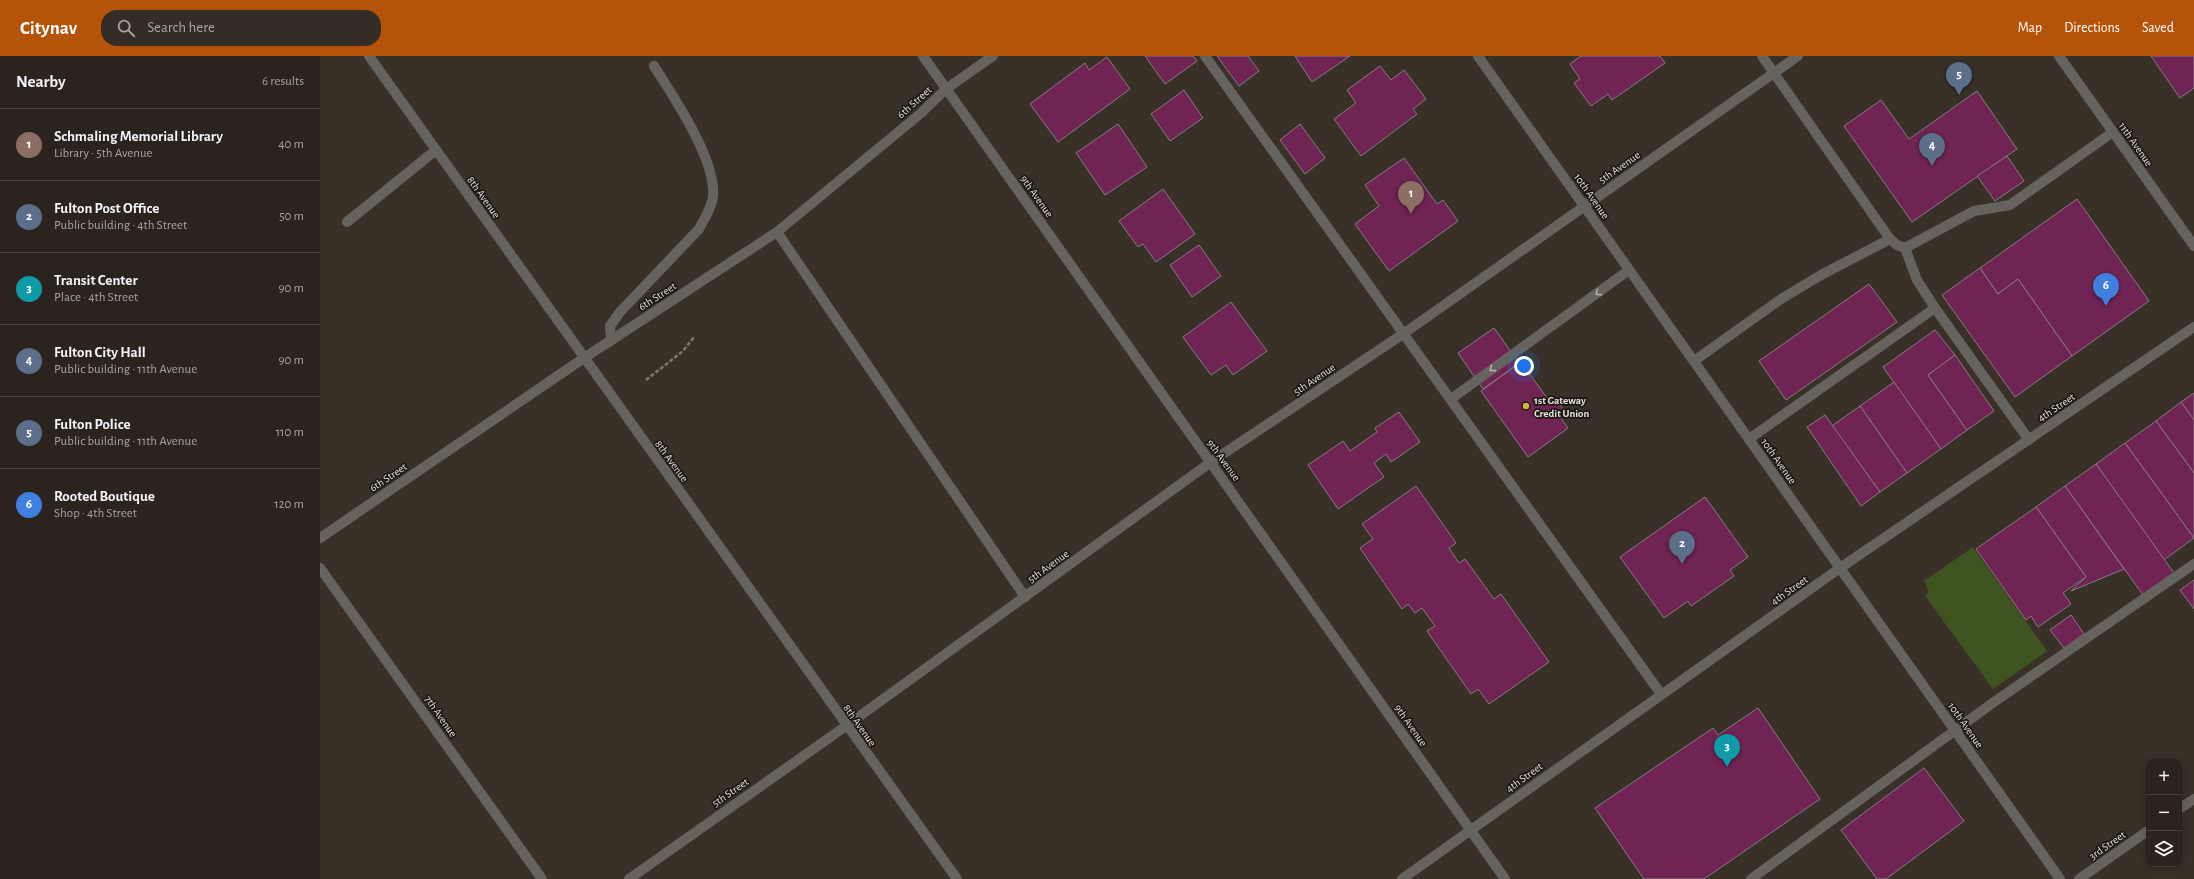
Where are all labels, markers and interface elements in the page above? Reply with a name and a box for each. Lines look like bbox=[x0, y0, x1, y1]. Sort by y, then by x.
search box bbox=[101, 10, 381, 46]
icon: search bbox=[115, 17, 137, 39]
text: Citynav bbox=[20, 19, 77, 38]
text: Search here bbox=[147, 20, 215, 35]
text: Map bbox=[2018, 21, 2042, 35]
text: Directions bbox=[2064, 21, 2120, 35]
text: Saved bbox=[2142, 21, 2174, 35]
pin: 5 bbox=[1946, 62, 1972, 95]
text: Nearby bbox=[16, 73, 66, 90]
text: 6 results bbox=[262, 75, 304, 88]
street label: 6th Street bbox=[895, 84, 934, 121]
street label: 11th Avenue bbox=[2117, 120, 2155, 168]
text: Schmaling Memorial Library bbox=[54, 129, 223, 144]
pin: 4 bbox=[1919, 133, 1945, 166]
text: 1 bbox=[27, 138, 31, 151]
text: 40 m bbox=[278, 138, 304, 151]
text: Library · 5th Avenue bbox=[54, 147, 153, 160]
street label: 5th Avenue bbox=[1597, 149, 1642, 186]
street label: 10th Avenue bbox=[1572, 172, 1611, 221]
street label: 9th Avenue bbox=[1018, 173, 1055, 219]
street label: 8th Avenue bbox=[465, 174, 502, 220]
pin: 1 bbox=[1398, 181, 1424, 214]
text: Fulton Post Office bbox=[54, 201, 159, 216]
text: 2 bbox=[26, 210, 32, 223]
text: 50 m bbox=[279, 210, 304, 223]
text: Public building · 4th Street bbox=[54, 219, 187, 232]
text: Transit Center bbox=[54, 273, 138, 288]
pin: 6 bbox=[2093, 273, 2119, 306]
street label: 6th Street bbox=[637, 280, 678, 312]
text: 3 bbox=[26, 282, 32, 295]
text: 90 m bbox=[278, 282, 304, 295]
one-way arrow bbox=[1595, 288, 1602, 295]
text: Place · 4th Street bbox=[54, 291, 138, 304]
text: Fulton City Hall bbox=[54, 345, 146, 360]
text: 4 bbox=[26, 354, 32, 367]
text: 90 m bbox=[278, 354, 304, 367]
your location bbox=[1514, 356, 1534, 376]
street label: 5th Avenue bbox=[1291, 362, 1337, 397]
text: Public building · 11th Avenue bbox=[54, 363, 197, 376]
one-way arrow bbox=[1490, 364, 1497, 371]
street label: 4th Street bbox=[2036, 391, 2077, 424]
place label: 1st Gateway Credit Union bbox=[1534, 395, 1589, 419]
marker: 1st Gateway Credit Union bbox=[1521, 401, 1531, 411]
text: Fulton Police bbox=[54, 417, 131, 432]
text: 5 bbox=[26, 426, 32, 439]
text: 110 m bbox=[276, 426, 304, 439]
text: Public building · 11th Avenue bbox=[54, 435, 197, 448]
street label: 10th Avenue bbox=[1759, 437, 1798, 486]
street label: 9th Avenue bbox=[1205, 438, 1242, 483]
street label: 8th Avenue bbox=[653, 439, 690, 484]
street label: 6th Street bbox=[368, 461, 409, 494]
text: Rooted Boutique bbox=[54, 489, 155, 504]
text: 6 bbox=[26, 498, 32, 511]
text: 120 m bbox=[274, 498, 304, 511]
text: Shop · 4th Street bbox=[54, 507, 137, 520]
pin: 2 bbox=[1669, 531, 1695, 564]
street label: 5th Avenue bbox=[1026, 548, 1071, 585]
street label: 4th Street bbox=[1769, 574, 1810, 607]
street label: 7th Avenue bbox=[422, 694, 459, 739]
street label: 10th Avenue bbox=[1946, 701, 1985, 750]
street label: 8th Avenue bbox=[841, 702, 878, 748]
street label: 9th Avenue bbox=[1392, 702, 1429, 748]
pin: 3 bbox=[1714, 734, 1740, 767]
map controls bbox=[2146, 759, 2182, 867]
button: + bbox=[2146, 759, 2182, 795]
street label: 4th Street bbox=[1504, 760, 1545, 794]
street label: 5th Street bbox=[710, 776, 751, 809]
button: − bbox=[2146, 795, 2182, 831]
street label: 3rd Street bbox=[2087, 829, 2128, 862]
button: layers bbox=[2146, 831, 2182, 867]

